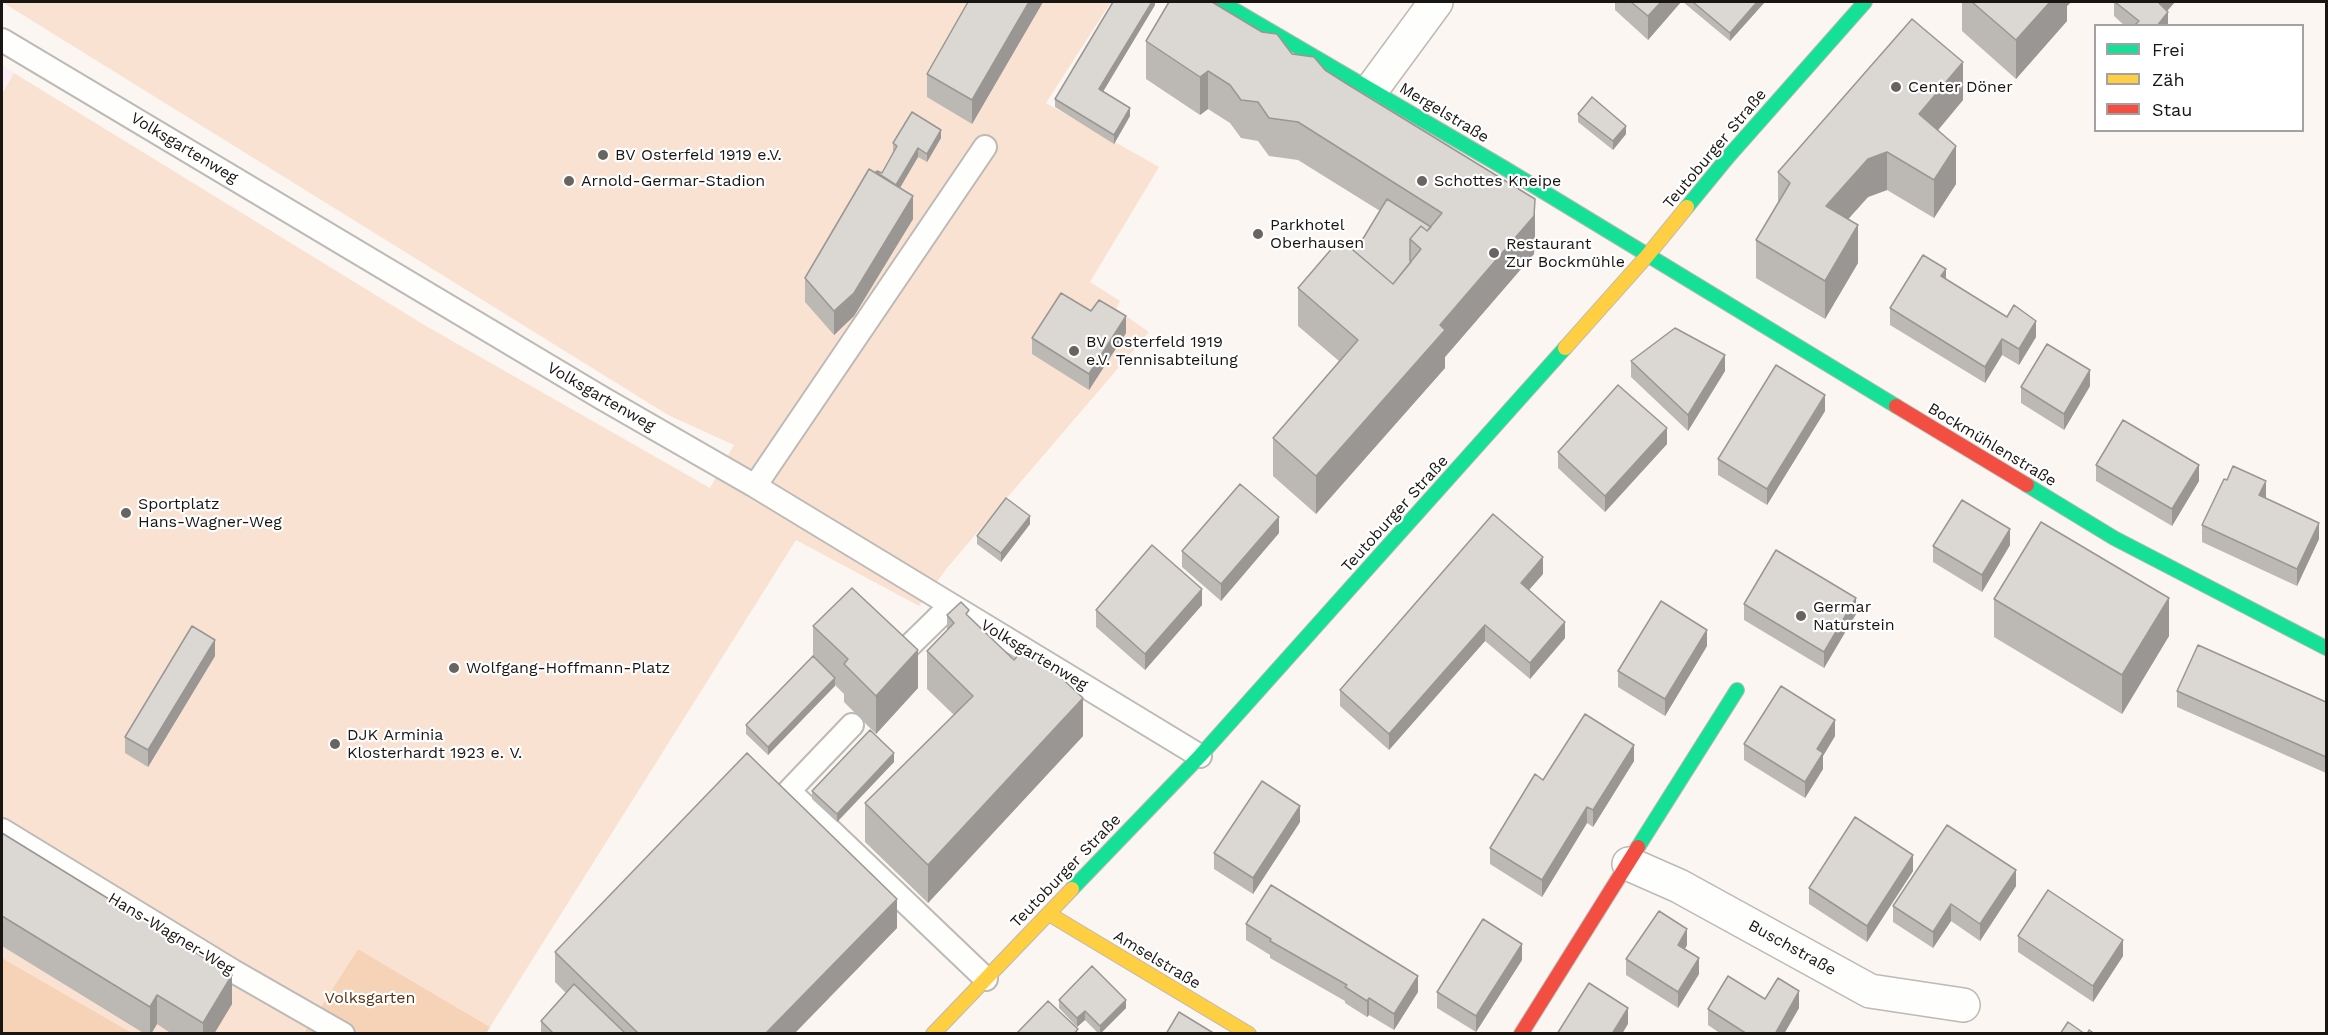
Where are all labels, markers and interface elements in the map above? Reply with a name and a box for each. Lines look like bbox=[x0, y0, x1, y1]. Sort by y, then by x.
legend bbox=[2094, 24, 2304, 132]
text: Frei bbox=[2152, 39, 2184, 60]
text: Zäh bbox=[2152, 69, 2185, 90]
place label: Center Döner bbox=[1908, 77, 2013, 97]
street label: Mergelstraße bbox=[1396, 79, 1492, 147]
marker: Center Döner bbox=[1889, 80, 1903, 94]
street label: Teutoburger Straße bbox=[1659, 85, 1771, 213]
text: Stau bbox=[2152, 99, 2192, 120]
street label: Volksgartenweg bbox=[127, 108, 241, 188]
place label: BV Osterfeld 1919 e.V. bbox=[615, 145, 782, 165]
marker: BV Osterfeld 1919 e.V. bbox=[596, 148, 610, 162]
place label: Arnold-Germar-Stadion bbox=[581, 171, 765, 191]
place label: Schottes Kneipe bbox=[1434, 171, 1561, 191]
marker: Arnold-Germar-Stadion bbox=[562, 174, 576, 188]
marker: Schottes Kneipe bbox=[1415, 174, 1429, 188]
place label: Parkhotel Oberhausen bbox=[1270, 215, 1364, 253]
marker: Parkhotel Oberhausen bbox=[1251, 227, 1265, 241]
place label: Restaurant Zur Bockmühle bbox=[1506, 234, 1625, 272]
marker: Restaurant Zur Bockmühle bbox=[1487, 246, 1501, 260]
place label: BV Osterfeld 1919 e.V. Tennisabteilung bbox=[1086, 332, 1238, 370]
marker: BV Osterfeld 1919 e.V. Tennisabteilung bbox=[1067, 344, 1081, 358]
street label: Volksgartenweg bbox=[544, 358, 658, 436]
street label: Bockmühlenstraße bbox=[1924, 399, 2060, 491]
street label: Teutoburger Straße bbox=[1338, 452, 1452, 576]
place label: Sportplatz Hans-Wagner-Weg bbox=[138, 494, 282, 532]
marker: Sportplatz Hans-Wagner-Weg bbox=[119, 506, 133, 520]
place label: Germar Naturstein bbox=[1813, 597, 1895, 635]
marker: Germar Naturstein bbox=[1794, 609, 1808, 623]
street label: Volksgartenweg bbox=[977, 615, 1091, 695]
place label: Wolfgang-Hoffmann-Platz bbox=[466, 658, 670, 678]
marker: Wolfgang-Hoffmann-Platz bbox=[447, 661, 461, 675]
place label: DJK Arminia Klosterhardt 1923 e. V. bbox=[347, 725, 522, 763]
marker: DJK Arminia Klosterhardt 1923 e. V. bbox=[328, 737, 342, 751]
street label: Teutoburger Straße bbox=[1007, 810, 1125, 932]
street label: Hans-Wagner-Weg bbox=[104, 889, 238, 979]
street label: Buschstraße bbox=[1745, 916, 1839, 980]
street label: Amselstraße bbox=[1110, 927, 1204, 993]
park label: Volksgarten bbox=[325, 988, 415, 1008]

